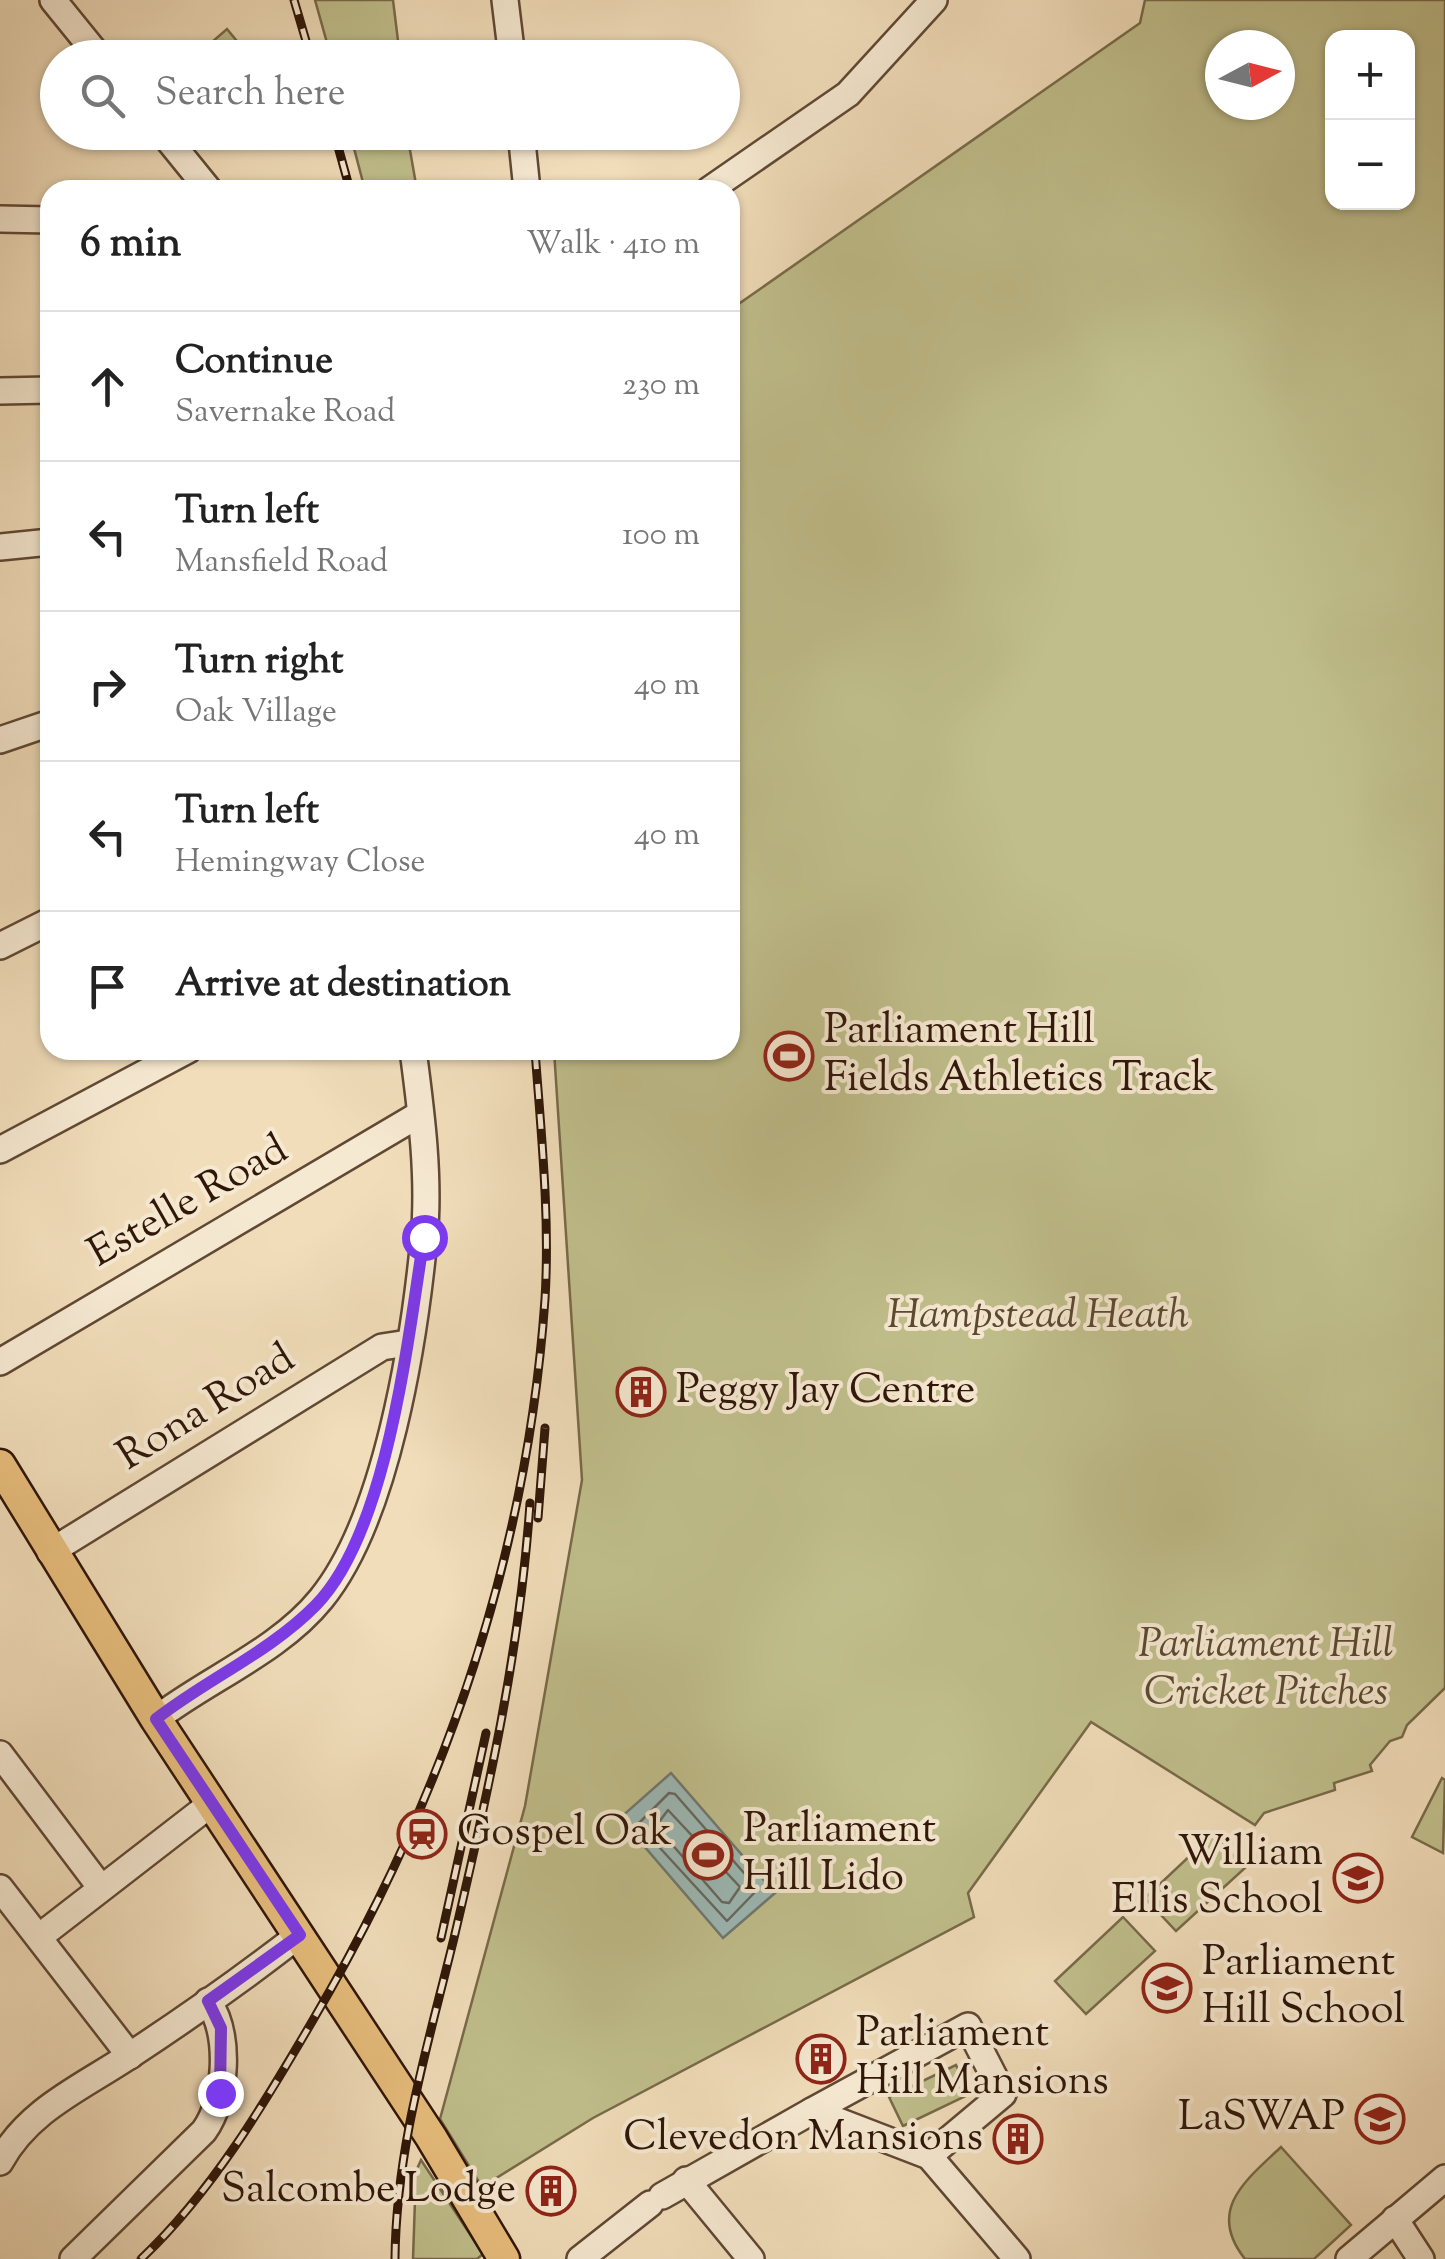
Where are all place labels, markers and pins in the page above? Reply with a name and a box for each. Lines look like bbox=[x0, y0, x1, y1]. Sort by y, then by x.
place label: Parliament Hill Fields Athletics Track bbox=[824, 1002, 1214, 1110]
sports icon: Parliament Hill Fields Athletics Track bbox=[763, 1030, 815, 1082]
place label: Peggy Jay Centre bbox=[676, 1362, 975, 1422]
building icon: Peggy Jay Centre bbox=[615, 1366, 667, 1418]
place label: Parliament Hill Lido bbox=[743, 1801, 936, 1909]
place label: Gospel Oak bbox=[457, 1804, 672, 1864]
station icon: Gospel Oak bbox=[396, 1808, 448, 1860]
place label: William Ellis School bbox=[1111, 1824, 1323, 1932]
sports icon: Parliament Hill Lido bbox=[682, 1829, 734, 1881]
school or university icon: William Ellis School bbox=[1332, 1852, 1384, 1904]
place label: Parliament Hill School bbox=[1202, 1934, 1405, 2042]
school or university icon: Parliament Hill School bbox=[1141, 1962, 1193, 2014]
place label: Parliament Hill Mansions bbox=[856, 2005, 1109, 2113]
building icon: Parliament Hill Mansions bbox=[795, 2033, 847, 2085]
place label: LaSWAP bbox=[1178, 2089, 1345, 2149]
school or university icon: LaSWAP bbox=[1354, 2093, 1406, 2145]
place label: Clevedon Mansions bbox=[623, 2109, 983, 2169]
building icon: Clevedon Mansions bbox=[992, 2113, 1044, 2165]
place label: Salcombe Lodge bbox=[221, 2161, 516, 2221]
building icon: Salcombe Lodge bbox=[525, 2165, 577, 2217]

